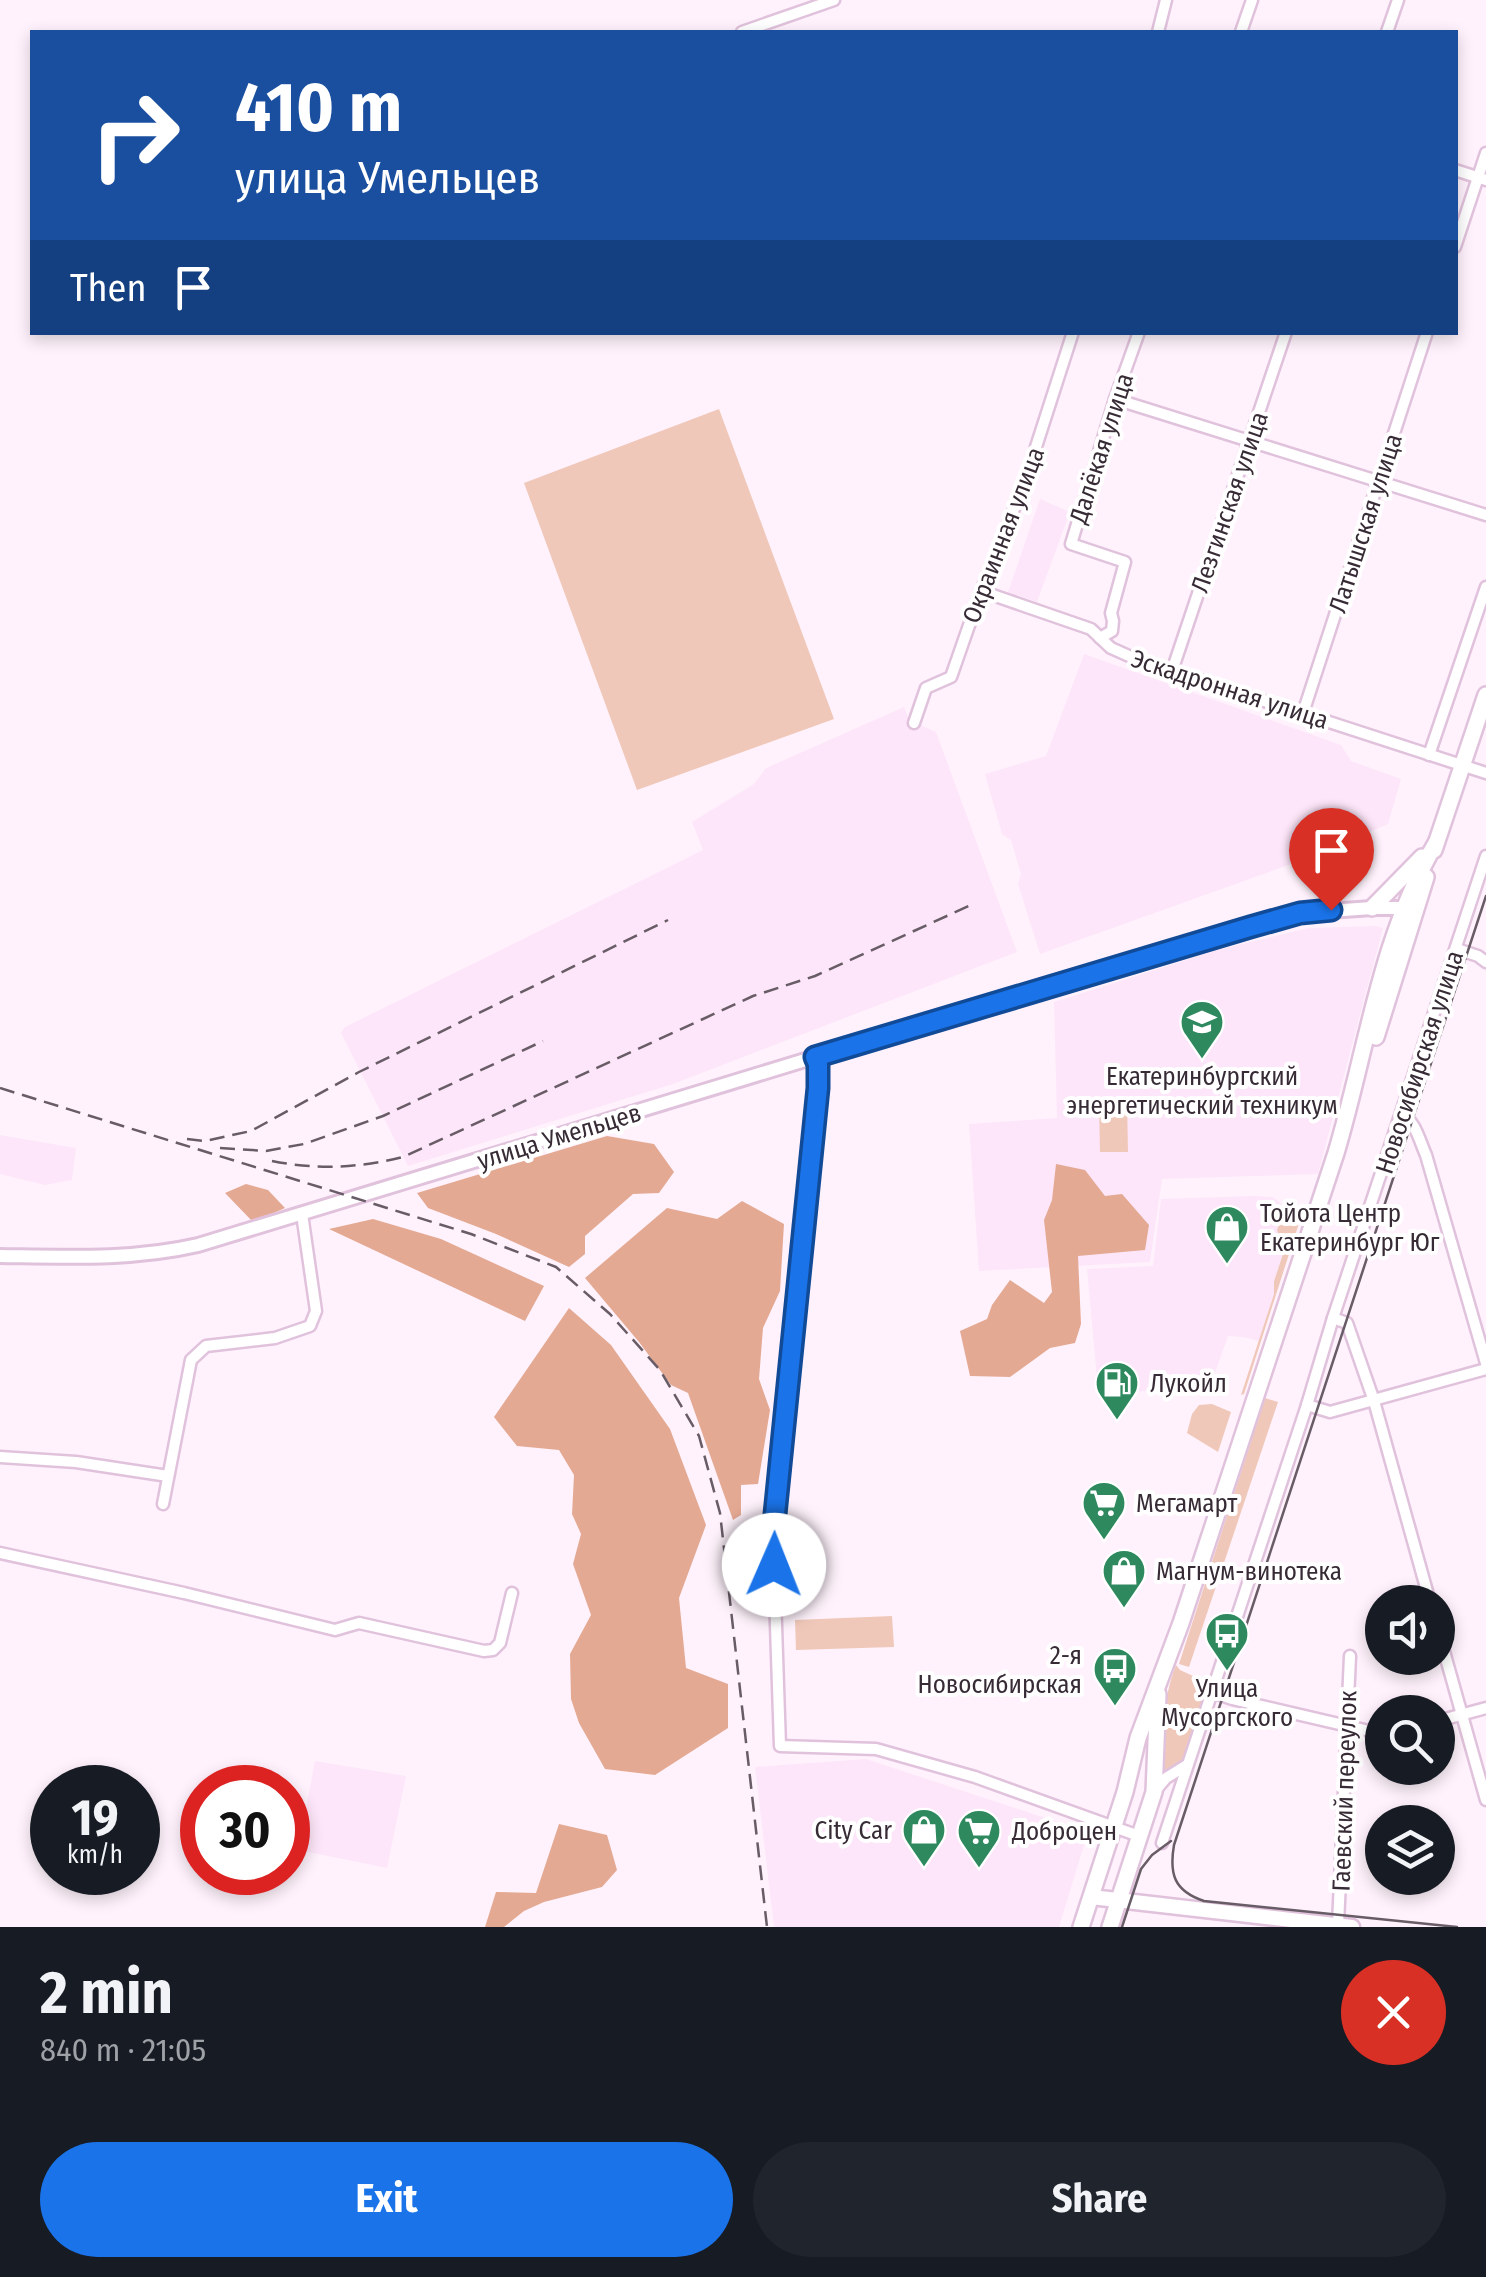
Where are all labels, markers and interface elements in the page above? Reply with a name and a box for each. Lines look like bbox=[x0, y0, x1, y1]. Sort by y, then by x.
text: 410 m bbox=[235, 66, 402, 150]
icon: right bbox=[70, 70, 200, 200]
text: улица Умельцев bbox=[235, 151, 540, 205]
icon: arrive bbox=[166, 260, 221, 315]
text: Then bbox=[70, 265, 146, 311]
street label: Далёкая улица bbox=[1063, 370, 1140, 528]
street label: Лезгинская улица bbox=[1185, 408, 1275, 597]
street label: Латышская улица bbox=[1323, 430, 1409, 617]
street label: Окраинная улица bbox=[957, 443, 1051, 628]
street label: Эскадронная улица bbox=[1127, 644, 1332, 736]
pin bbox=[1289, 808, 1374, 911]
icon: arrive bbox=[1304, 823, 1359, 878]
street label: Новосибирская улица bbox=[1370, 947, 1470, 1178]
school or university icon: Екатеринбургский энергетический техникум bbox=[1179, 999, 1225, 1060]
place label: Екатеринбургский энергетический техникум bbox=[1066, 1062, 1338, 1121]
street label: улица Умельцев bbox=[474, 1098, 645, 1176]
place label: Тойота Центр Екатеринбург Юг bbox=[1260, 1199, 1440, 1258]
shop icon: Тойота Центр Екатеринбург Юг bbox=[1204, 1204, 1250, 1265]
fuel station icon: Лукойл bbox=[1094, 1360, 1140, 1421]
place label: Лукойл bbox=[1150, 1369, 1227, 1399]
supermarket icon: Мегамарт bbox=[1081, 1480, 1127, 1541]
place label: Мегамарт bbox=[1136, 1489, 1238, 1519]
position arrow bbox=[722, 1513, 826, 1617]
shop icon: Магнум-винотека bbox=[1101, 1548, 1147, 1609]
place label: Магнум-винотека bbox=[1156, 1557, 1342, 1587]
map controls bbox=[1365, 1585, 1455, 1895]
button: sound bbox=[1365, 1585, 1455, 1675]
bus stop icon: Улица Мусоргского bbox=[1204, 1611, 1250, 1672]
place label: 2-я Новосибирская bbox=[918, 1641, 1082, 1700]
bus stop icon: 2-я Новосибирская bbox=[1092, 1646, 1138, 1707]
place label: Улица Мусоргского bbox=[1161, 1674, 1293, 1733]
street label: Гаевский переулок bbox=[1327, 1690, 1364, 1892]
button: search bbox=[1365, 1695, 1455, 1785]
speed limit sign: 30 bbox=[180, 1765, 310, 1895]
text: 19 bbox=[71, 1788, 118, 1848]
button: layers bbox=[1365, 1805, 1455, 1895]
shop icon: City Car bbox=[901, 1807, 947, 1868]
supermarket icon: Доброцен bbox=[956, 1808, 1002, 1869]
place label: City Car bbox=[814, 1816, 892, 1846]
place label: Доброцен bbox=[1011, 1817, 1117, 1847]
text: km/h bbox=[67, 1840, 123, 1870]
text: 2 min bbox=[40, 1957, 173, 2029]
button: close bbox=[1341, 1960, 1446, 2065]
text: 840 m · 21:05 bbox=[40, 2031, 206, 2069]
button: Exit bbox=[40, 2142, 733, 2257]
button: Share bbox=[753, 2142, 1446, 2257]

